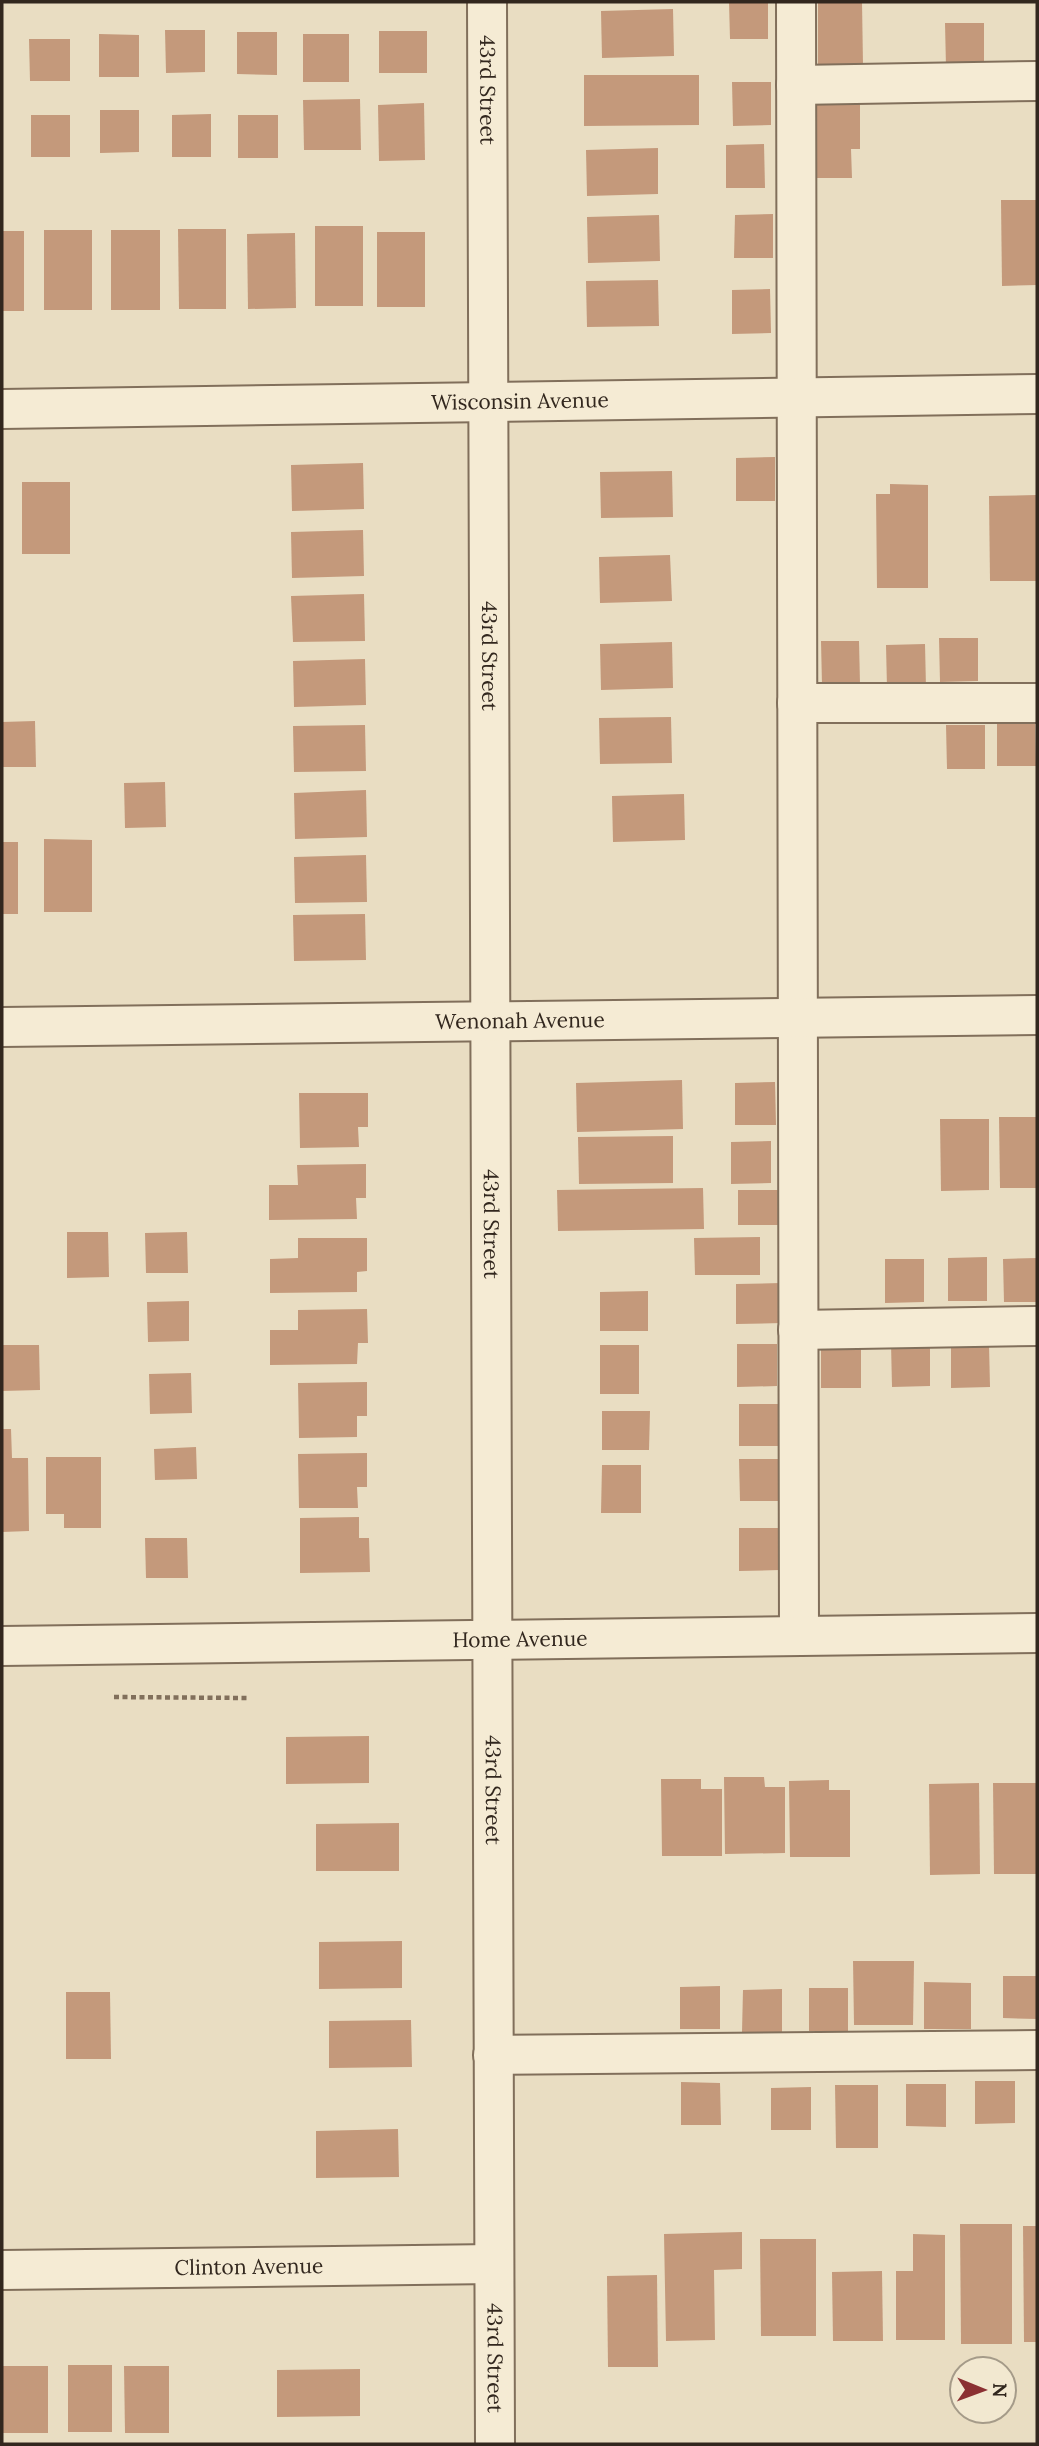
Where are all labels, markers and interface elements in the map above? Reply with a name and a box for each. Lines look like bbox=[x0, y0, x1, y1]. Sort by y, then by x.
street label: 43rd Street bbox=[474, 35, 501, 146]
street label: Wisconsin Avenue bbox=[431, 386, 609, 416]
street label: 43rd Street bbox=[476, 601, 503, 712]
street label: Wenonah Avenue bbox=[435, 1006, 605, 1035]
street label: 43rd Street bbox=[478, 1169, 505, 1280]
street label: Home Avenue bbox=[452, 1625, 588, 1653]
street label: 43rd Street bbox=[480, 1735, 507, 1846]
street label: Clinton Avenue bbox=[174, 2252, 324, 2281]
street label: 43rd Street bbox=[482, 2303, 509, 2414]
north arrow bbox=[948, 2355, 1018, 2425]
text: N bbox=[988, 2383, 1012, 2398]

